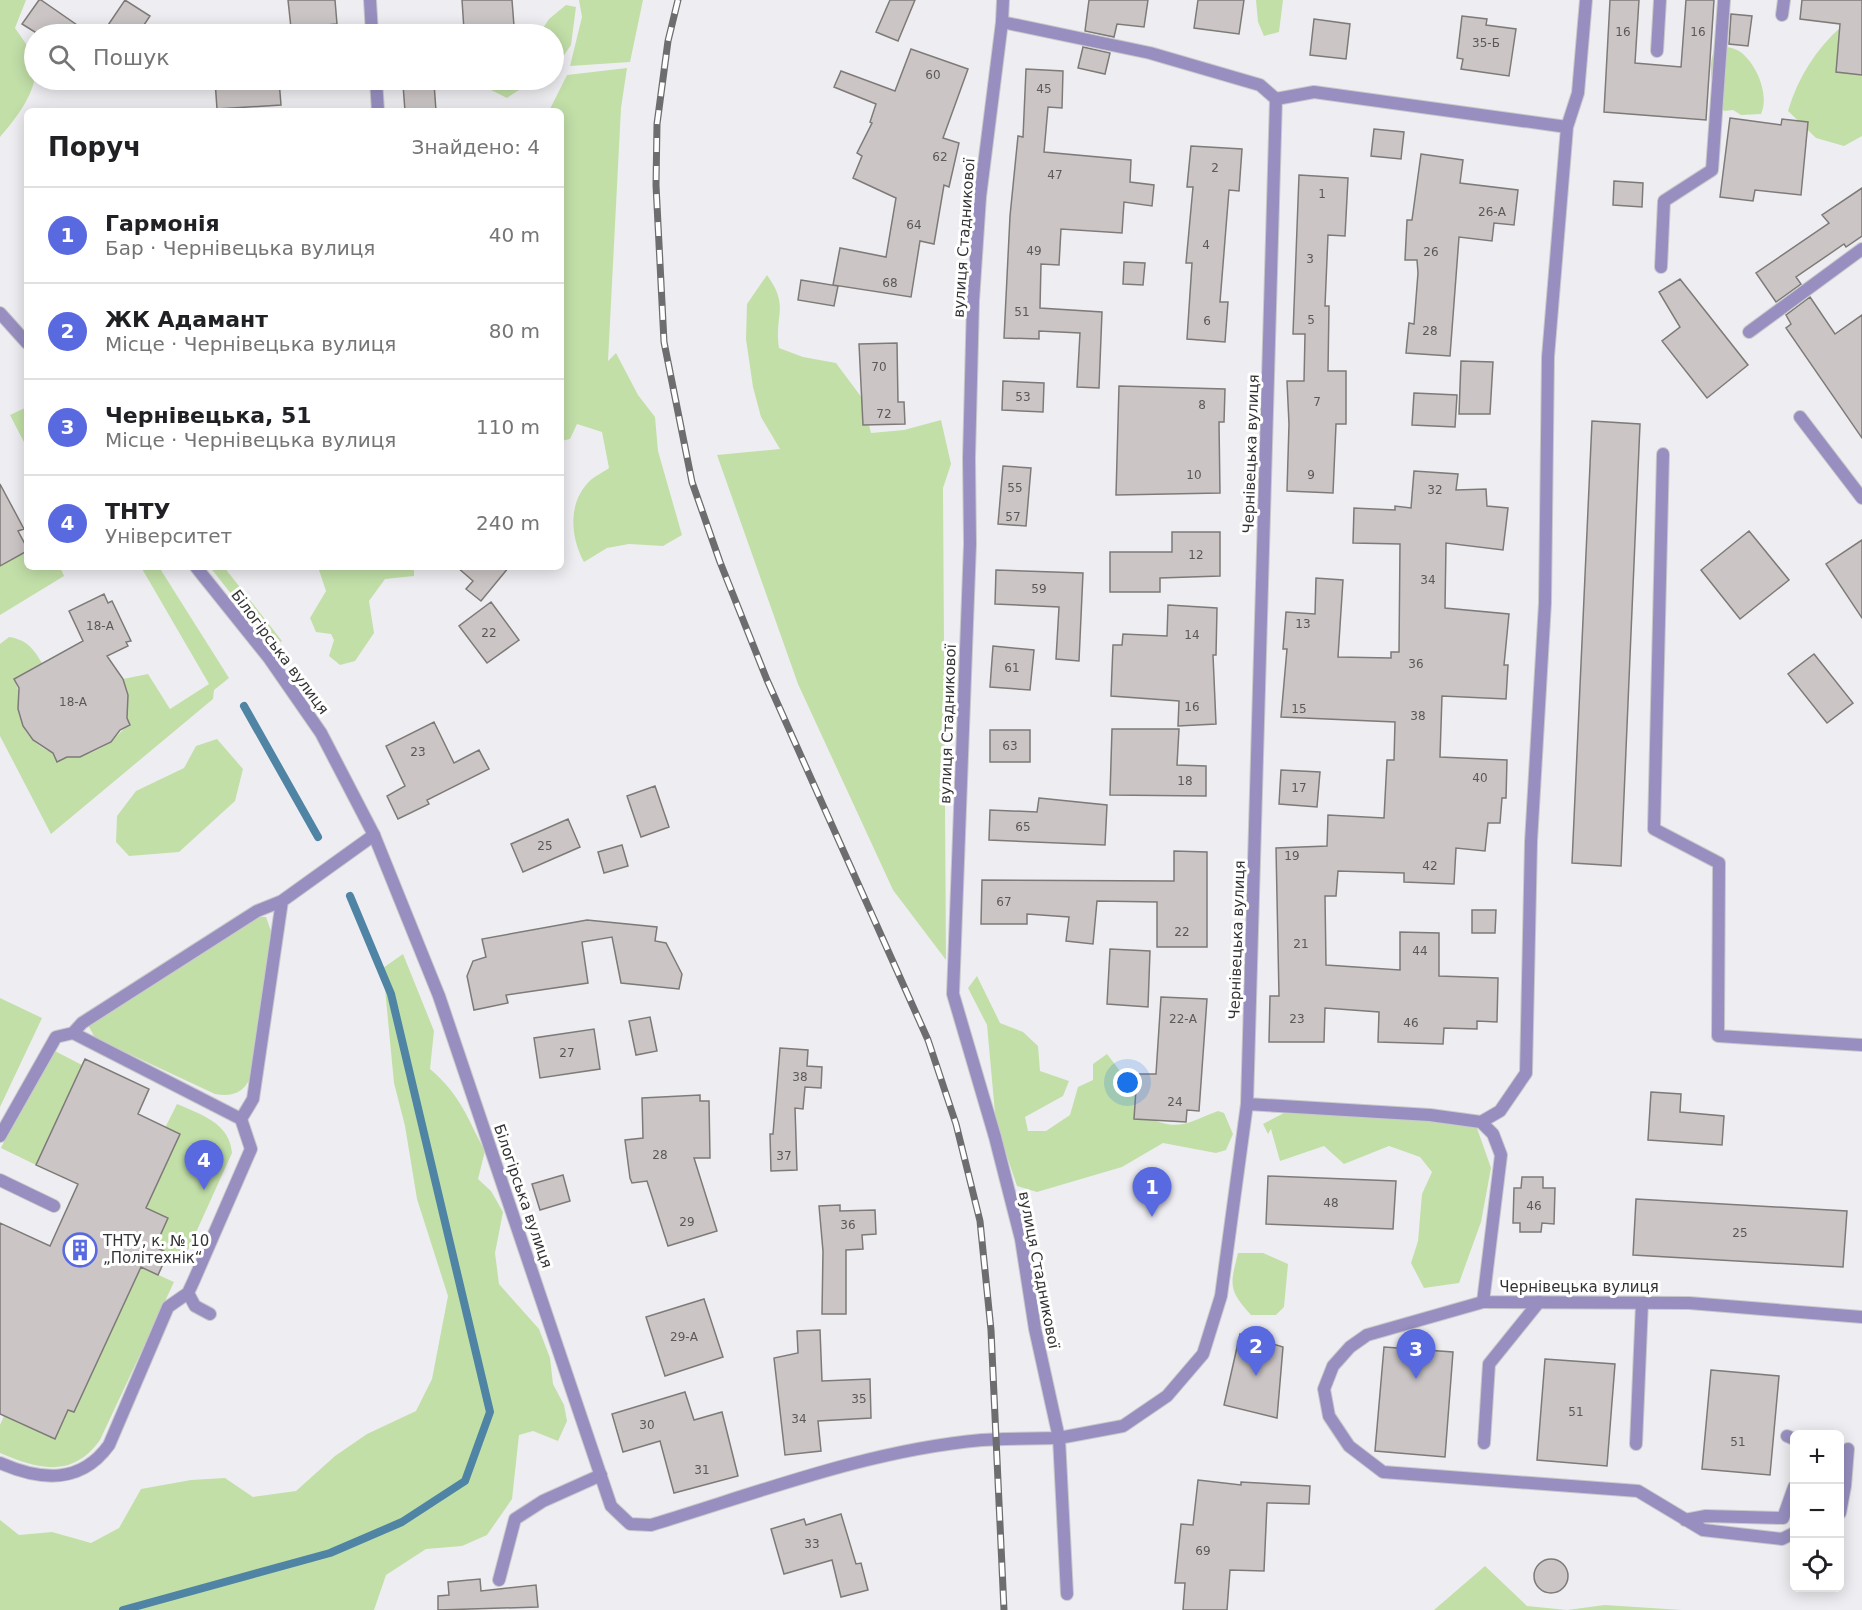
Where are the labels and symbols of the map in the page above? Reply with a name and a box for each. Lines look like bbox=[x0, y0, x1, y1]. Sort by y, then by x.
house number: 16 bbox=[1615, 25, 1631, 39]
house number: 16 bbox=[1690, 25, 1706, 39]
house number: 35-Б bbox=[1472, 36, 1500, 50]
house number: 60 bbox=[925, 68, 941, 82]
house number: 45 bbox=[1036, 82, 1052, 96]
house number: 62 bbox=[932, 150, 948, 164]
street label: вулиця Стадникової bbox=[949, 157, 979, 318]
house number: 2 bbox=[1211, 161, 1219, 175]
house number: 47 bbox=[1047, 168, 1063, 182]
house number: 1 bbox=[1318, 187, 1326, 201]
house number: 26-А bbox=[1478, 205, 1507, 219]
house number: 64 bbox=[906, 218, 922, 232]
house number: 4 bbox=[1202, 238, 1210, 252]
house number: 49 bbox=[1026, 244, 1042, 258]
house number: 26 bbox=[1423, 245, 1439, 259]
house number: 3 bbox=[1306, 252, 1314, 266]
house number: 68 bbox=[882, 276, 898, 290]
house number: 51 bbox=[1014, 305, 1030, 319]
house number: 5 bbox=[1307, 313, 1315, 327]
house number: 6 bbox=[1203, 314, 1211, 328]
house number: 28 bbox=[1422, 324, 1438, 338]
house number: 70 bbox=[871, 360, 887, 374]
street label: Чернівецька вулиця bbox=[1239, 374, 1263, 534]
house number: 53 bbox=[1015, 390, 1031, 404]
house number: 7 bbox=[1313, 395, 1321, 409]
house number: 8 bbox=[1198, 398, 1206, 412]
house number: 72 bbox=[876, 407, 892, 421]
house number: 10 bbox=[1186, 468, 1202, 482]
house number: 9 bbox=[1307, 468, 1315, 482]
house number: 55 bbox=[1007, 481, 1023, 495]
house number: 32 bbox=[1427, 483, 1443, 497]
house number: 57 bbox=[1005, 510, 1021, 524]
house number: 12 bbox=[1188, 548, 1204, 562]
house number: 34 bbox=[1420, 573, 1436, 587]
house number: 59 bbox=[1031, 582, 1047, 596]
street label: Білогірська вулиця bbox=[227, 586, 333, 718]
house number: 13 bbox=[1295, 617, 1311, 631]
house number: 18-А bbox=[86, 619, 115, 633]
house number: 22 bbox=[481, 626, 497, 640]
house number: 14 bbox=[1184, 628, 1200, 642]
street label: вулиця Стадникової bbox=[936, 643, 960, 804]
house number: 36 bbox=[1408, 657, 1424, 671]
house number: 61 bbox=[1004, 661, 1020, 675]
house number: 18-А bbox=[59, 695, 88, 709]
house number: 16 bbox=[1184, 700, 1200, 714]
house number: 15 bbox=[1291, 702, 1307, 716]
house number: 38 bbox=[1410, 709, 1426, 723]
house number: 63 bbox=[1002, 739, 1018, 753]
house number: 23 bbox=[410, 745, 426, 759]
house number: 40 bbox=[1472, 771, 1488, 785]
house number: 18 bbox=[1177, 774, 1193, 788]
house number: 17 bbox=[1291, 781, 1307, 795]
house number: 65 bbox=[1015, 820, 1031, 834]
house number: 25 bbox=[537, 839, 553, 853]
house number: 19 bbox=[1284, 849, 1300, 863]
house number: 42 bbox=[1422, 859, 1438, 873]
street label: Чернівецька вулиця bbox=[1225, 860, 1249, 1020]
house number: 67 bbox=[996, 895, 1012, 909]
house number: 22 bbox=[1174, 925, 1190, 939]
house number: 21 bbox=[1293, 937, 1309, 951]
house number: 44 bbox=[1412, 944, 1428, 958]
house number: 22-А bbox=[1169, 1012, 1198, 1026]
house number: 23 bbox=[1289, 1012, 1305, 1026]
house number: 46 bbox=[1403, 1016, 1419, 1030]
house number: 27 bbox=[559, 1046, 575, 1060]
your location bbox=[1113, 1068, 1142, 1097]
house number: 38 bbox=[792, 1070, 808, 1084]
house number: 24 bbox=[1167, 1095, 1183, 1109]
street label: Білогірська вулиця bbox=[490, 1122, 556, 1270]
pin: 4 bbox=[184, 1140, 224, 1190]
house number: 28 bbox=[652, 1148, 668, 1162]
house number: 37 bbox=[776, 1149, 792, 1163]
pin: 1 bbox=[1132, 1168, 1172, 1217]
street label: вулиця Стадникової bbox=[1015, 1190, 1063, 1351]
house number: 48 bbox=[1323, 1196, 1339, 1210]
house number: 46 bbox=[1526, 1199, 1542, 1213]
house number: 29 bbox=[679, 1215, 695, 1229]
house number: 36 bbox=[840, 1218, 856, 1232]
house number: 25 bbox=[1732, 1226, 1748, 1240]
building icon: ТНТУ, к. № 10 „Політехнік“ bbox=[62, 1232, 98, 1268]
place label: ТНТУ, к. № 10 „Політехнік“ bbox=[102, 1232, 209, 1267]
street label: Чернівецька вулиця bbox=[1499, 1278, 1659, 1296]
pin: 2 bbox=[1236, 1326, 1276, 1376]
house number: 29-А bbox=[670, 1330, 699, 1344]
pin: 3 bbox=[1396, 1330, 1436, 1379]
house number: 35 bbox=[851, 1392, 867, 1406]
house number: 51 bbox=[1568, 1405, 1584, 1419]
house number: 34 bbox=[791, 1412, 807, 1426]
house number: 30 bbox=[639, 1418, 655, 1432]
house number: 51 bbox=[1730, 1435, 1746, 1449]
house number: 31 bbox=[694, 1463, 710, 1477]
house number: 33 bbox=[804, 1537, 820, 1551]
house number: 69 bbox=[1195, 1544, 1211, 1558]

